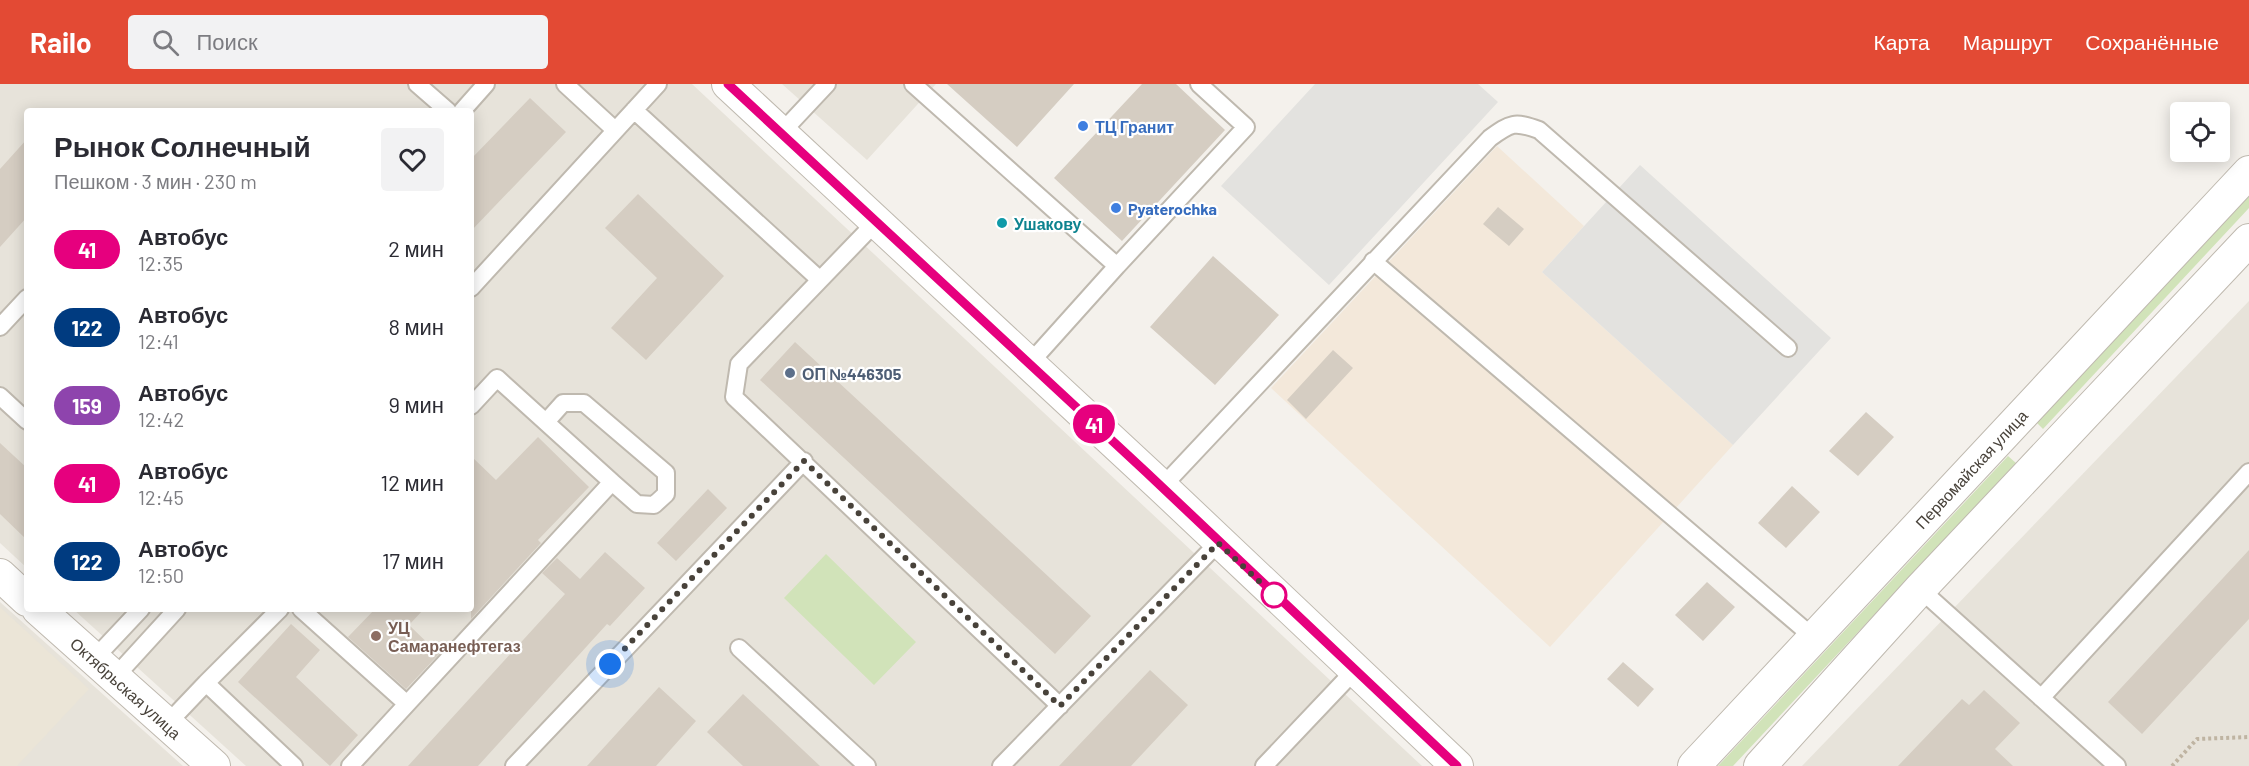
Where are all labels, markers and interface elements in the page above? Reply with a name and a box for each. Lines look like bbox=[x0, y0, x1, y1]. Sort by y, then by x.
search box bbox=[128, 15, 548, 69]
text: Railo bbox=[30, 25, 92, 59]
icon: search bbox=[149, 26, 182, 59]
text: Поиск bbox=[197, 28, 258, 54]
text: Карта bbox=[1874, 29, 1930, 54]
text: Маршрут bbox=[1963, 29, 2052, 54]
text: Сохранённые bbox=[2085, 29, 2219, 54]
map controls bbox=[2170, 102, 2230, 162]
button: locate bbox=[2170, 102, 2230, 162]
place label: ТЦ Гранит bbox=[1095, 117, 1174, 136]
marker: ТЦ Гранит bbox=[1076, 119, 1090, 133]
button: heart bbox=[381, 128, 444, 191]
text: Рынок Солнечный bbox=[54, 129, 311, 163]
text: Пешком · 3 мин · 230 m bbox=[54, 169, 257, 193]
place label: Pyaterochka bbox=[1128, 199, 1217, 218]
marker: Pyaterochka bbox=[1109, 201, 1123, 215]
place label: Ушакову bbox=[1014, 214, 1082, 233]
marker: Ушакову bbox=[995, 216, 1009, 230]
text: Автобус bbox=[138, 223, 228, 249]
text: 2 мин bbox=[388, 235, 444, 261]
text: 41 bbox=[78, 237, 96, 262]
text: 12:35 bbox=[138, 251, 183, 275]
text: Автобус bbox=[138, 301, 228, 327]
text: 8 мин bbox=[389, 313, 444, 339]
text: 122 bbox=[72, 315, 102, 340]
text: 12:41 bbox=[138, 329, 179, 353]
place label: ОП №446305 bbox=[802, 364, 902, 383]
marker: ОП №446305 bbox=[783, 366, 797, 380]
text: Автобус bbox=[138, 379, 228, 405]
text: 9 мин bbox=[389, 391, 444, 417]
text: 159 bbox=[72, 393, 102, 418]
line badge: 41 bbox=[1067, 404, 1121, 444]
street label: Первомайская улица bbox=[1911, 406, 2031, 532]
text: 12:42 bbox=[138, 407, 184, 431]
text: 41 bbox=[1085, 412, 1103, 437]
text: Автобус bbox=[138, 457, 228, 483]
text: 12 мин bbox=[381, 469, 444, 495]
text: 41 bbox=[78, 471, 96, 496]
text: 12:45 bbox=[138, 485, 184, 509]
text: Автобус bbox=[138, 535, 228, 561]
text: 17 мин bbox=[382, 547, 444, 573]
text: 122 bbox=[72, 549, 102, 574]
text: 12:50 bbox=[138, 563, 184, 587]
unlabelled marker bbox=[1261, 582, 1287, 608]
place label: УЦ Самаранефтегаз bbox=[388, 618, 521, 655]
marker: УЦ Самаранефтегаз bbox=[369, 629, 383, 643]
street label: Октябрьская улица bbox=[67, 633, 185, 743]
your location bbox=[595, 649, 625, 679]

